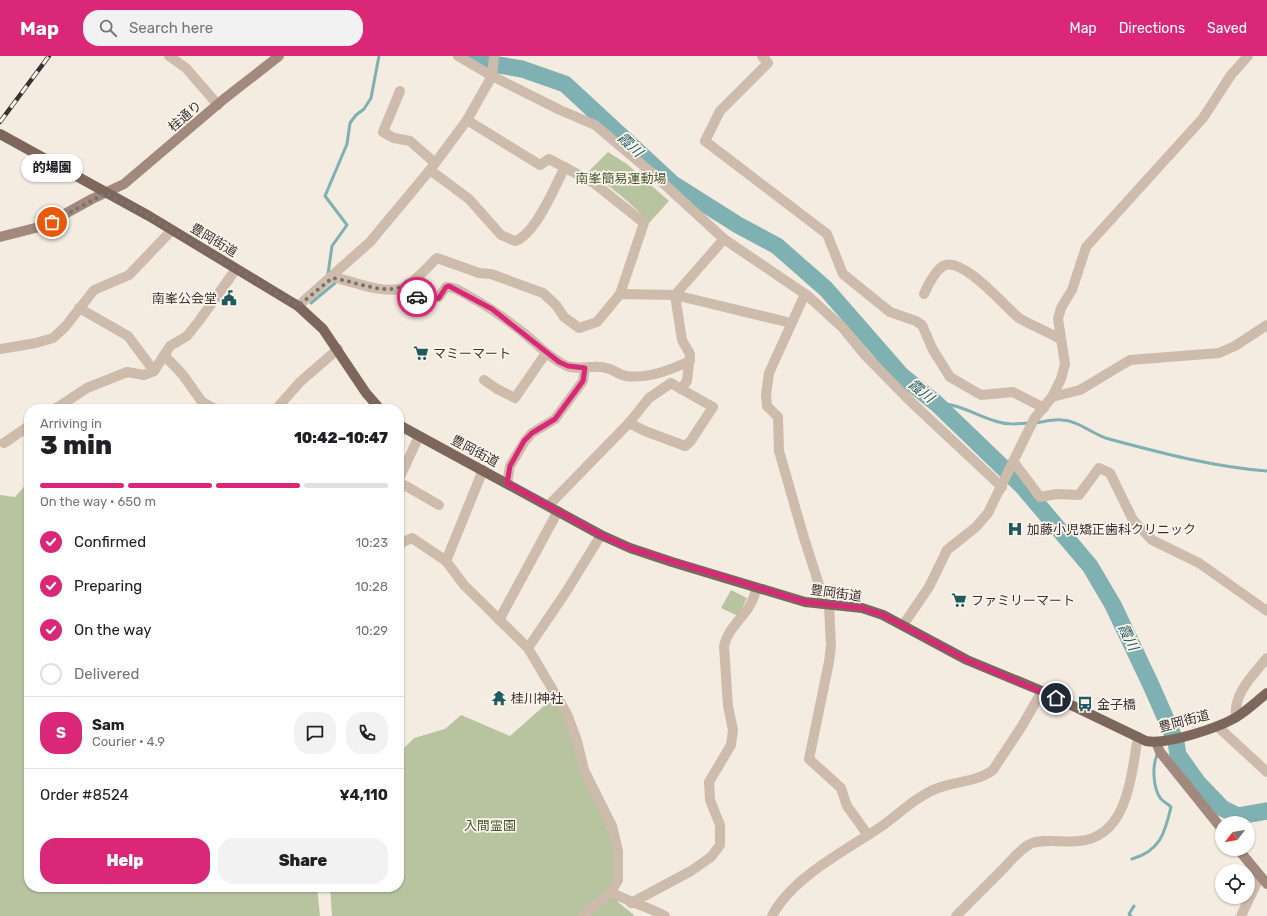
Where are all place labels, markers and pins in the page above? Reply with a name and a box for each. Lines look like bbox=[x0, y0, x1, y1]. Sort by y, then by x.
callout: 的場園 bbox=[21, 154, 83, 182]
pin bbox=[35, 205, 69, 239]
public building icon: 南峯公会堂 bbox=[220, 289, 238, 307]
place label: 南峯公会堂 bbox=[152, 291, 217, 306]
supermarket icon: マミーマート bbox=[412, 344, 430, 362]
place label: マミーマート bbox=[433, 346, 511, 361]
hospital icon: 加藤小児矯正歯科クリニック bbox=[1006, 520, 1024, 538]
place label: 加藤小児矯正歯科クリニック bbox=[1027, 522, 1196, 537]
supermarket icon: ファミリーマート bbox=[950, 591, 968, 609]
place label: ファミリーマート bbox=[971, 593, 1075, 608]
pin bbox=[1039, 681, 1073, 715]
temple icon: 桂川神社 bbox=[490, 689, 508, 707]
place label: 桂川神社 bbox=[511, 691, 563, 706]
bus stop icon: 金子橋 bbox=[1076, 695, 1094, 713]
place label: 金子橋 bbox=[1097, 697, 1136, 712]

